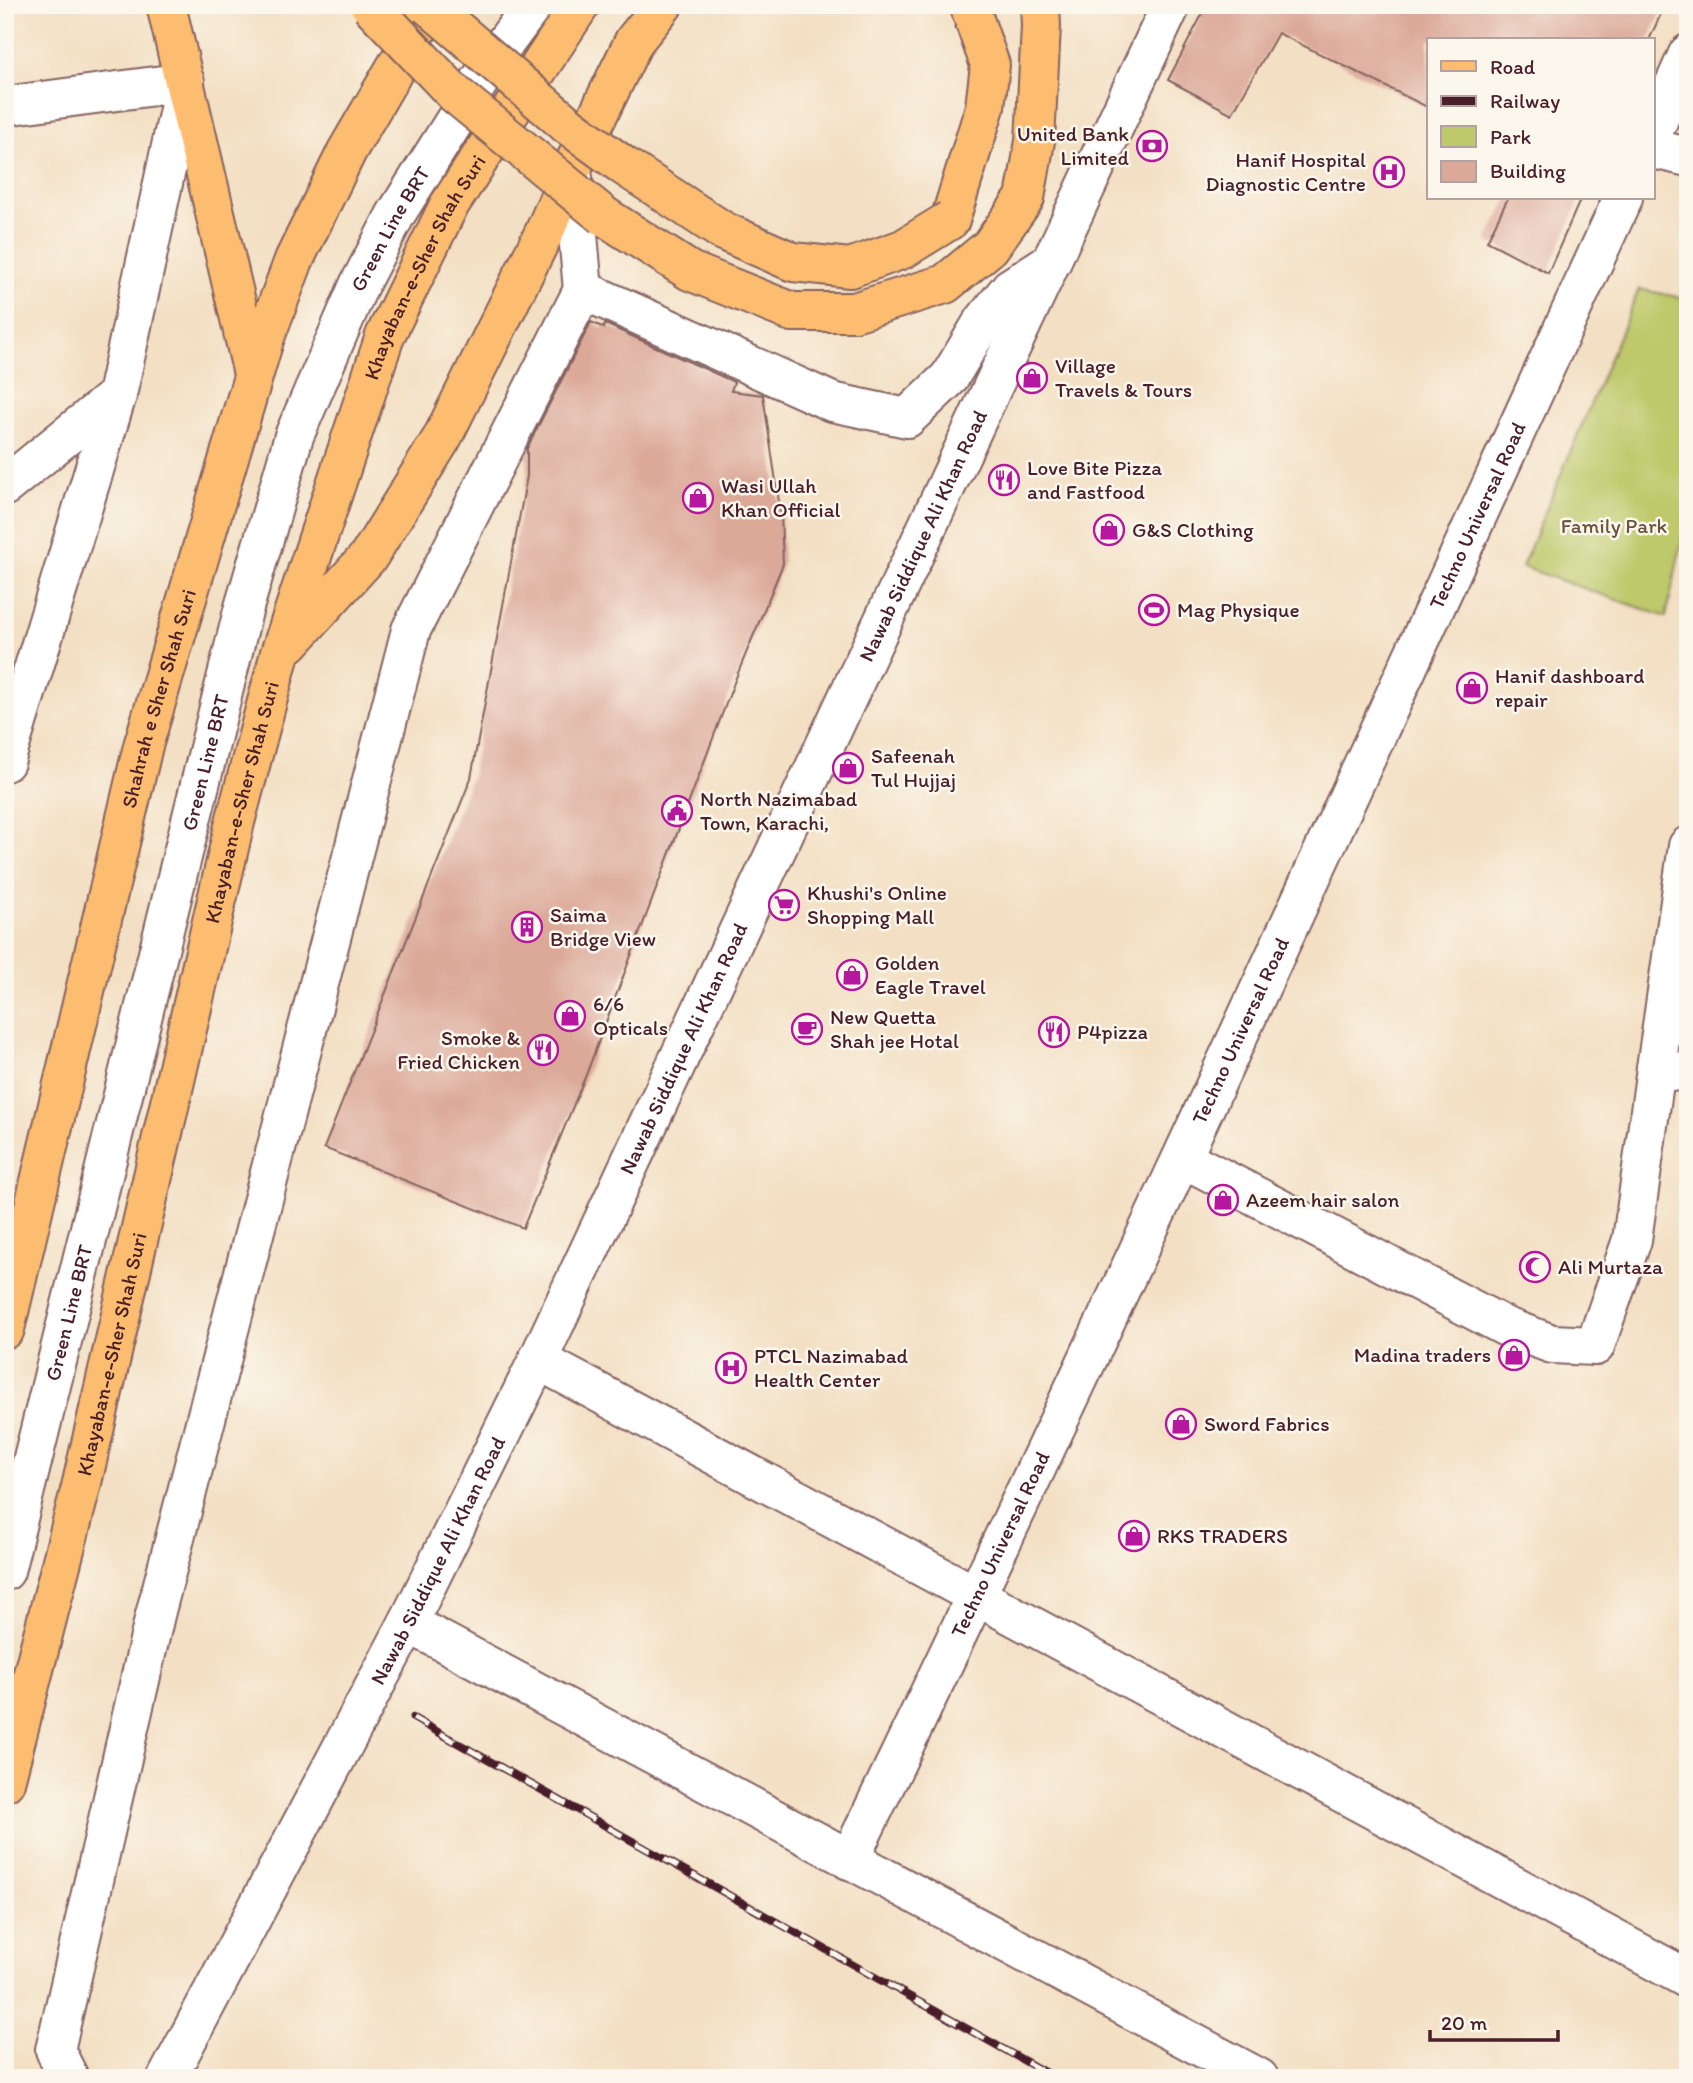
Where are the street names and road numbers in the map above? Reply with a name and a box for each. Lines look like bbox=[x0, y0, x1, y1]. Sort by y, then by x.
street label: Khayaban-e-Sher Shah Suri bbox=[358, 150, 491, 383]
street label: Green Line BRT bbox=[345, 161, 435, 295]
street label: Nawab Siddique Ali Khan Road bbox=[853, 405, 992, 665]
street label: Techno Universal Road bbox=[1423, 417, 1531, 613]
street label: Shahrah e Sher Shah Suri bbox=[116, 586, 201, 810]
street label: Khayaban-e-Sher Shah Suri bbox=[199, 678, 284, 926]
street label: Green Line BRT bbox=[176, 691, 234, 833]
street label: Nawab Siddique Ali Khan Road bbox=[614, 918, 753, 1178]
street label: Techno Universal Road bbox=[1186, 933, 1294, 1128]
street label: Khayaban-e-Sher Shah Suri bbox=[71, 1230, 152, 1478]
street label: Green Line BRT bbox=[40, 1242, 98, 1383]
street label: Nawab Siddique Ali Khan Road bbox=[365, 1432, 511, 1689]
street label: Techno Universal Road bbox=[945, 1447, 1055, 1641]

